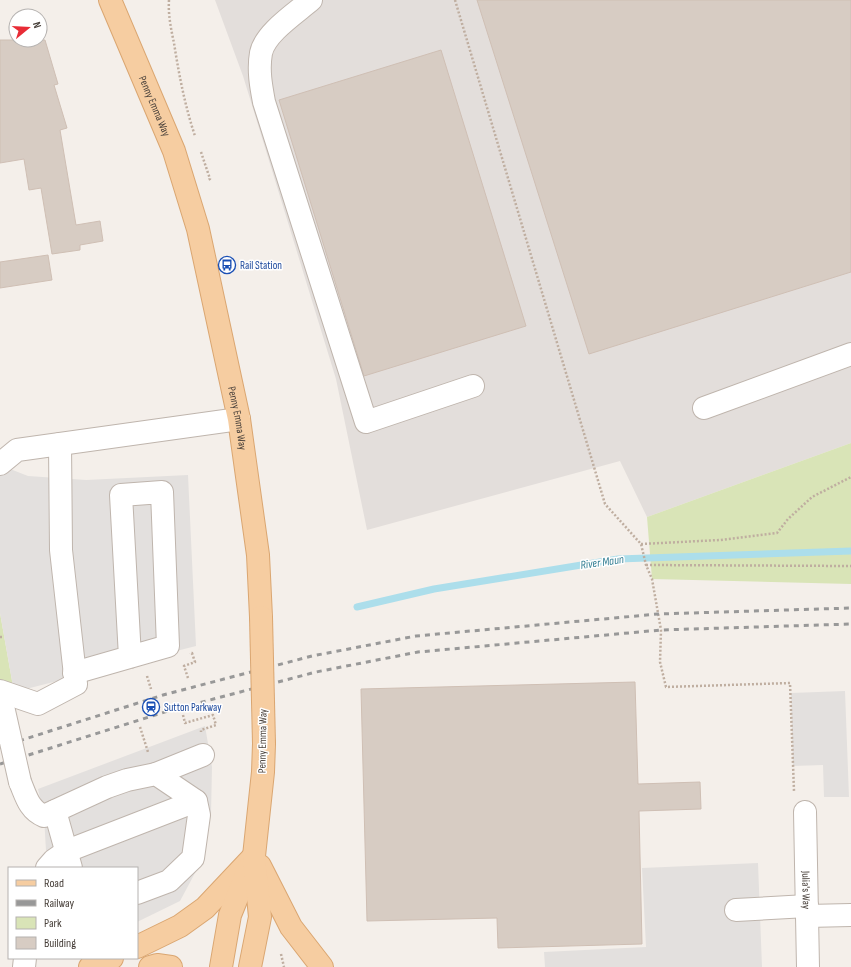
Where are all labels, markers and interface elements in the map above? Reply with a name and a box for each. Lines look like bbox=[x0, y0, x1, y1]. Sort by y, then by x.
north arrow bbox=[8, 8, 48, 48]
text: N bbox=[30, 20, 44, 30]
street label: Penny Emma Way bbox=[136, 74, 173, 139]
bus stop icon: Rail Station bbox=[217, 255, 237, 275]
place label: Rail Station bbox=[240, 259, 282, 272]
street label: Penny Emma Way bbox=[225, 385, 249, 452]
water label: River Maun bbox=[579, 552, 625, 573]
station icon: Sutton Parkway bbox=[141, 697, 161, 717]
place label: Sutton Parkway bbox=[164, 701, 222, 714]
street label: Penny Emma Way bbox=[255, 708, 270, 773]
legend bbox=[8, 867, 138, 959]
street label: Julia's Way bbox=[799, 870, 813, 910]
text: Road bbox=[44, 876, 64, 891]
text: Railway bbox=[44, 896, 75, 911]
text: Park bbox=[44, 916, 62, 931]
text: Building bbox=[44, 936, 76, 951]

